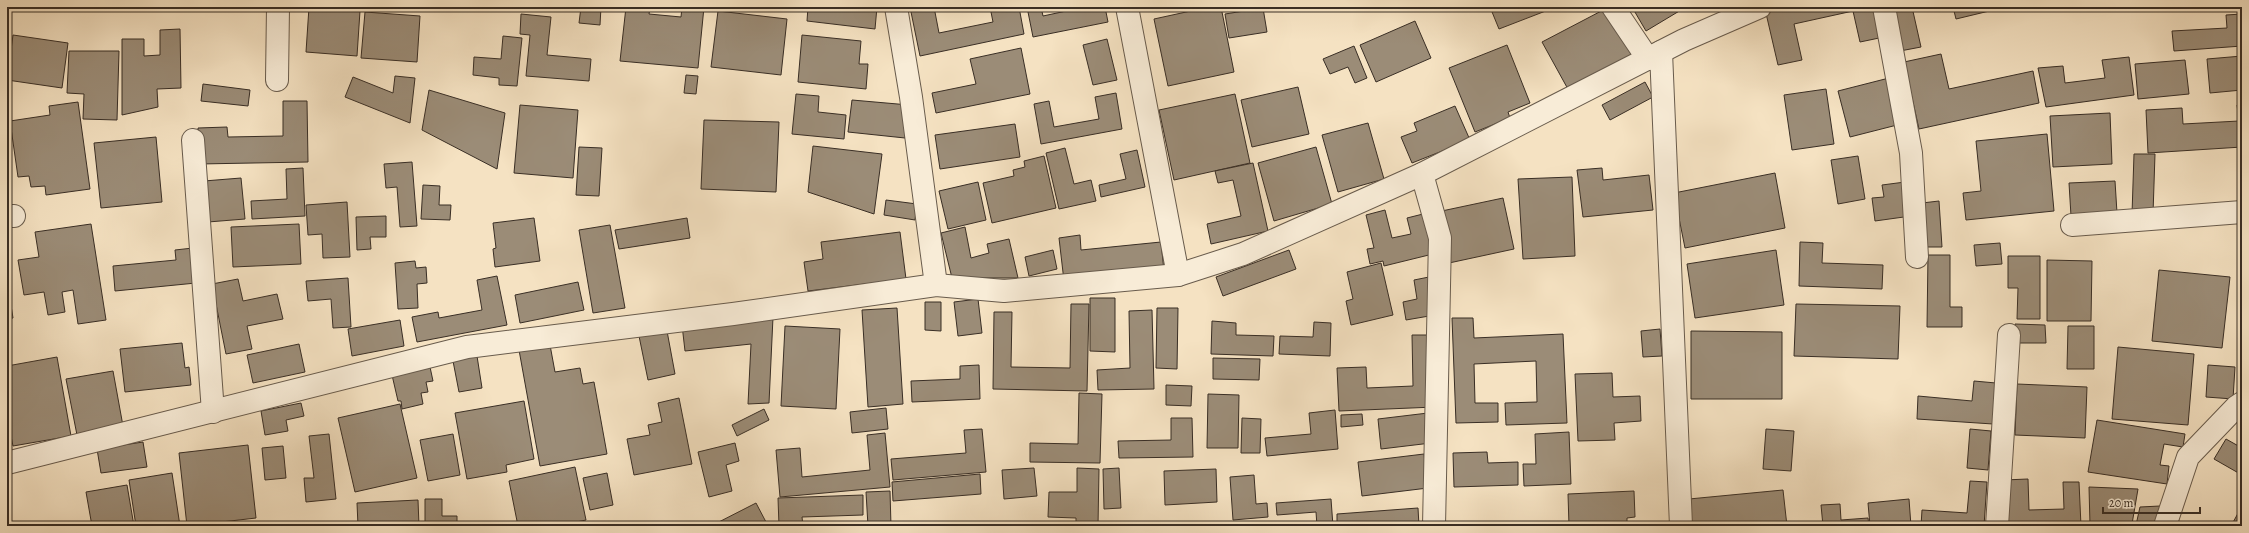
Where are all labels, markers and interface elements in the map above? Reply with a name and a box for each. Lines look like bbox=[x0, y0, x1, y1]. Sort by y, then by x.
scale bar bbox=[2103, 489, 2200, 515]
text: 20 m bbox=[2109, 495, 2133, 511]

